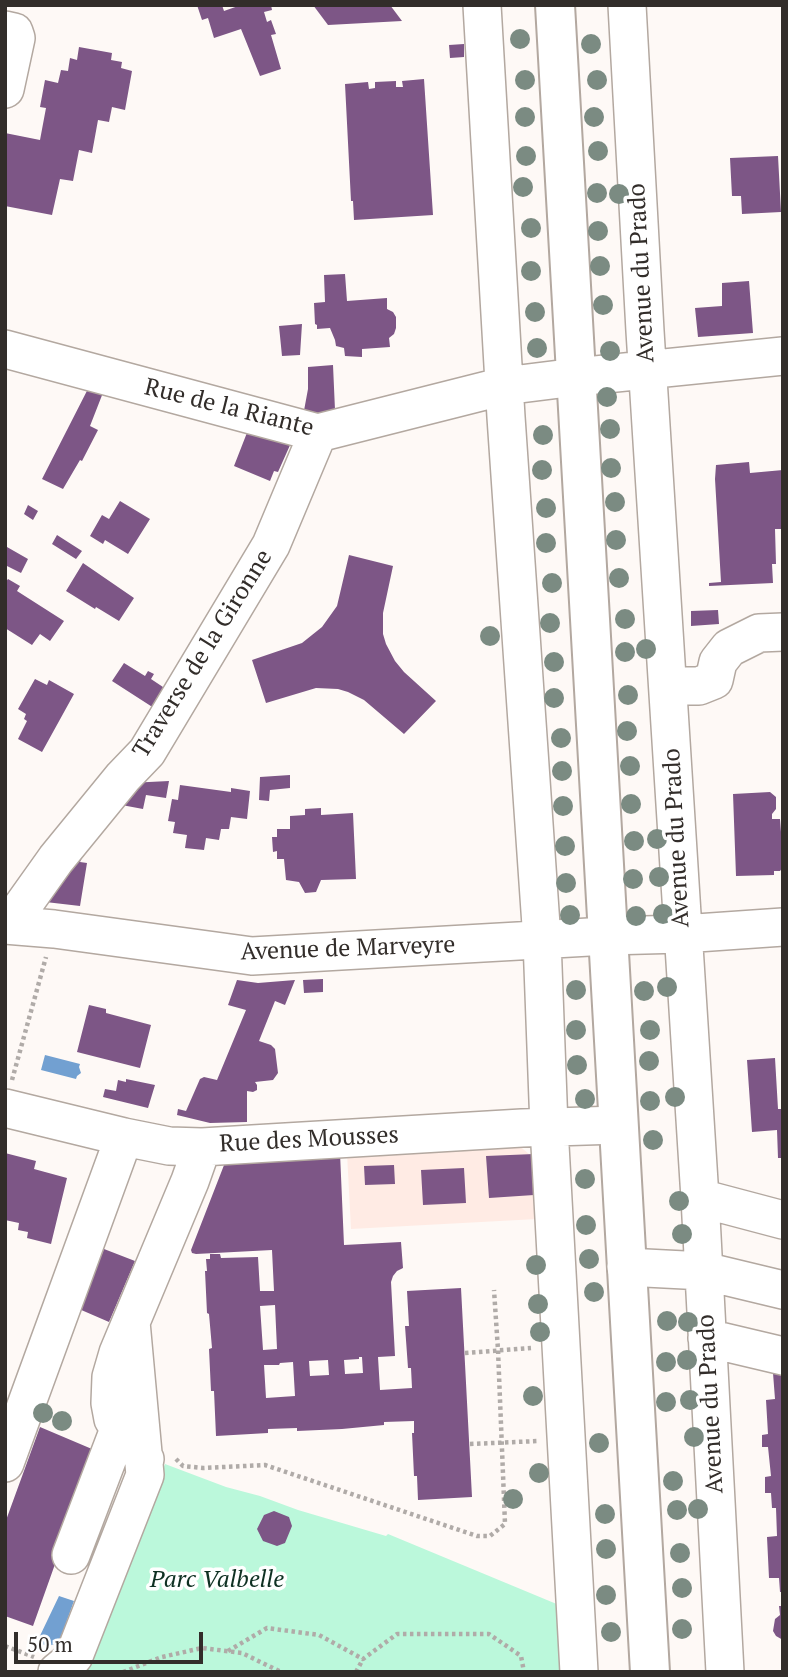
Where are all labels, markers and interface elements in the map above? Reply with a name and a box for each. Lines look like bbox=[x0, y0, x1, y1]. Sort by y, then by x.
street label: Avenue du Prado bbox=[623, 183, 661, 363]
street label: Rue de la Riante bbox=[141, 373, 317, 443]
street label: Traverse de la Gironne bbox=[127, 545, 279, 763]
street label: Avenue du Prado bbox=[658, 748, 696, 928]
street label: Avenue de Marveyre bbox=[240, 931, 456, 967]
street label: Rue des Mousses bbox=[219, 1121, 399, 1159]
street label: Avenue du Prado bbox=[692, 1314, 730, 1494]
park label: Parc Valbelle bbox=[150, 1566, 284, 1594]
scale bar bbox=[18, 1618, 206, 1662]
text: 50 m bbox=[27, 1630, 73, 1658]

